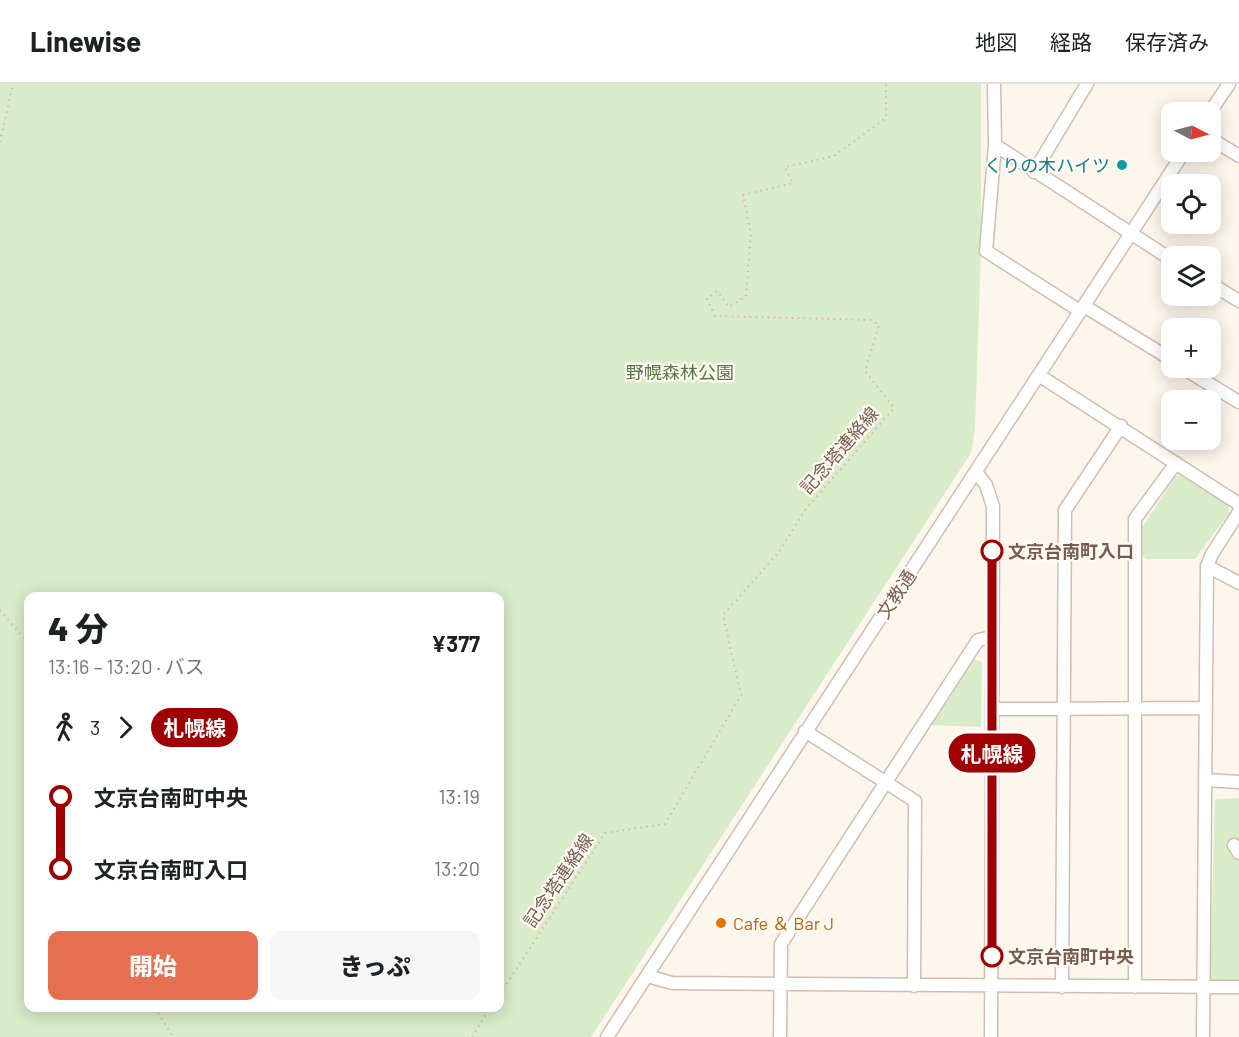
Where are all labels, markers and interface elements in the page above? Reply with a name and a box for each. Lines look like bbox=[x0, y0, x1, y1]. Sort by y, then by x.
text: Linewise bbox=[30, 24, 141, 58]
text: 地図 bbox=[975, 29, 1017, 54]
text: 経路 bbox=[1050, 29, 1092, 54]
text: 保存済み bbox=[1125, 29, 1209, 54]
north arrow bbox=[1161, 102, 1221, 162]
map controls bbox=[1161, 102, 1221, 450]
place label: くりの木ハイツ bbox=[984, 154, 1110, 176]
marker: くりの木ハイツ bbox=[1115, 158, 1129, 172]
button: locate bbox=[1161, 174, 1221, 234]
button: layers bbox=[1161, 246, 1221, 306]
button: + bbox=[1161, 318, 1221, 378]
park label: 野幌森林公園 bbox=[626, 361, 734, 383]
button: − bbox=[1161, 390, 1221, 450]
street label: 記念塔連絡線 bbox=[795, 402, 883, 498]
marker: 文京台南町入口 bbox=[981, 540, 1003, 562]
place label: 文京台南町入口 bbox=[1008, 540, 1134, 562]
street label: 文教通 bbox=[872, 565, 920, 623]
text: 4 分 bbox=[48, 608, 108, 648]
text: ¥377 bbox=[431, 630, 480, 656]
text: 13:16 – 13:20 · バス bbox=[48, 654, 205, 678]
icon: walk bbox=[48, 711, 81, 744]
icon: forward bbox=[109, 711, 142, 744]
text: 3 bbox=[90, 715, 100, 739]
text: 札幌線 bbox=[163, 715, 226, 740]
line badge: 札幌線 bbox=[958, 734, 1026, 772]
text: 札幌線 bbox=[961, 741, 1024, 766]
text: 文京台南町中央 bbox=[94, 784, 248, 810]
text: 13:19 bbox=[439, 784, 480, 808]
street label: 記念塔連絡線 bbox=[519, 829, 597, 931]
text: 文京台南町入口 bbox=[94, 856, 248, 882]
text: 13:20 bbox=[434, 856, 480, 880]
place label: Cafe ＆ Bar J bbox=[733, 912, 834, 934]
marker: Cafe ＆ Bar J bbox=[714, 916, 728, 930]
button: 開始 bbox=[48, 931, 258, 1000]
button: きっぷ bbox=[270, 931, 480, 1000]
marker: 文京台南町中央 bbox=[981, 945, 1003, 967]
place label: 文京台南町中央 bbox=[1008, 945, 1134, 967]

